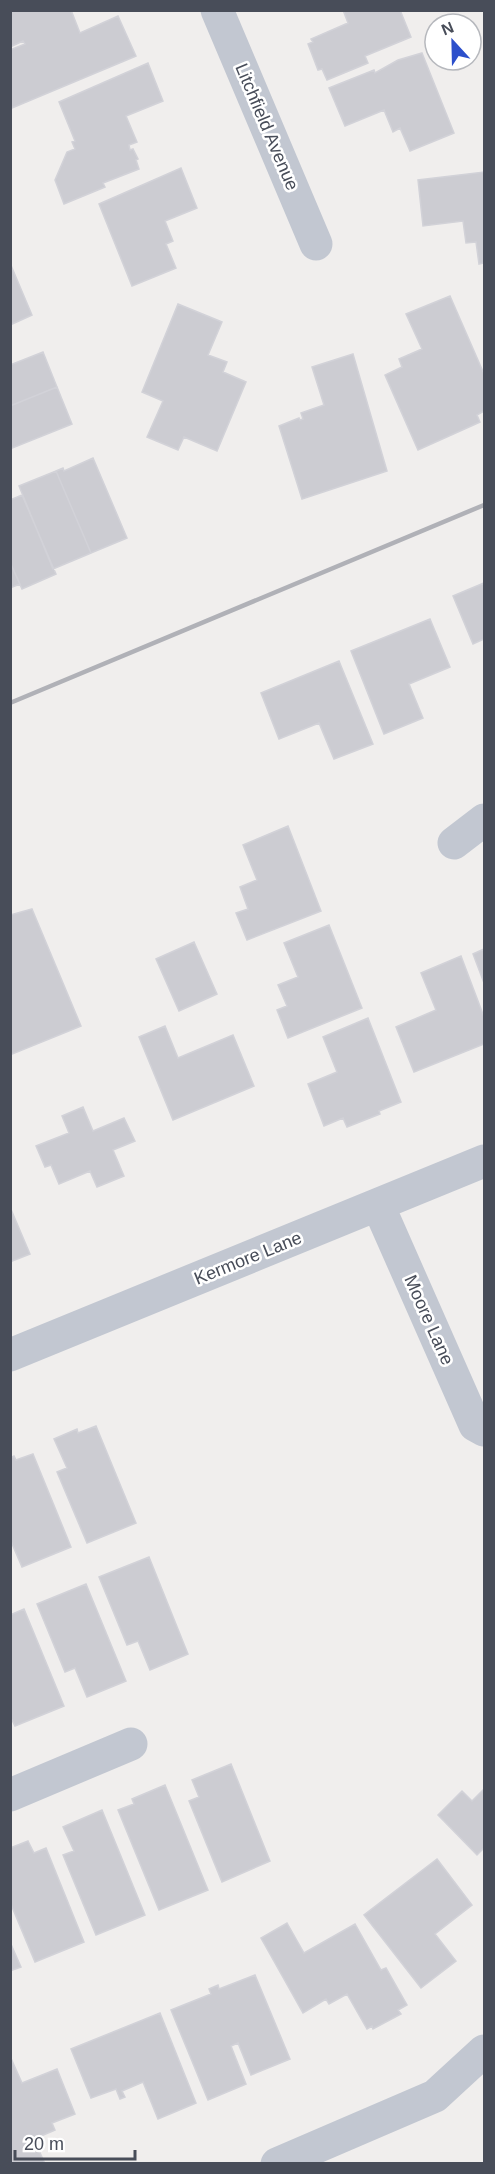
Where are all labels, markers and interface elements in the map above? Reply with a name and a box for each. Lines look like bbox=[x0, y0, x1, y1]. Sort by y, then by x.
north arrow bbox=[423, 12, 483, 72]
text: N bbox=[439, 19, 456, 39]
street label: Litchfield Avenue bbox=[231, 61, 303, 193]
street label: Kermore Lane bbox=[191, 1227, 305, 1289]
street label: Moore Lane bbox=[400, 1272, 458, 1368]
scale bar bbox=[15, 2123, 135, 2161]
text: 20 m bbox=[24, 2134, 64, 2154]

